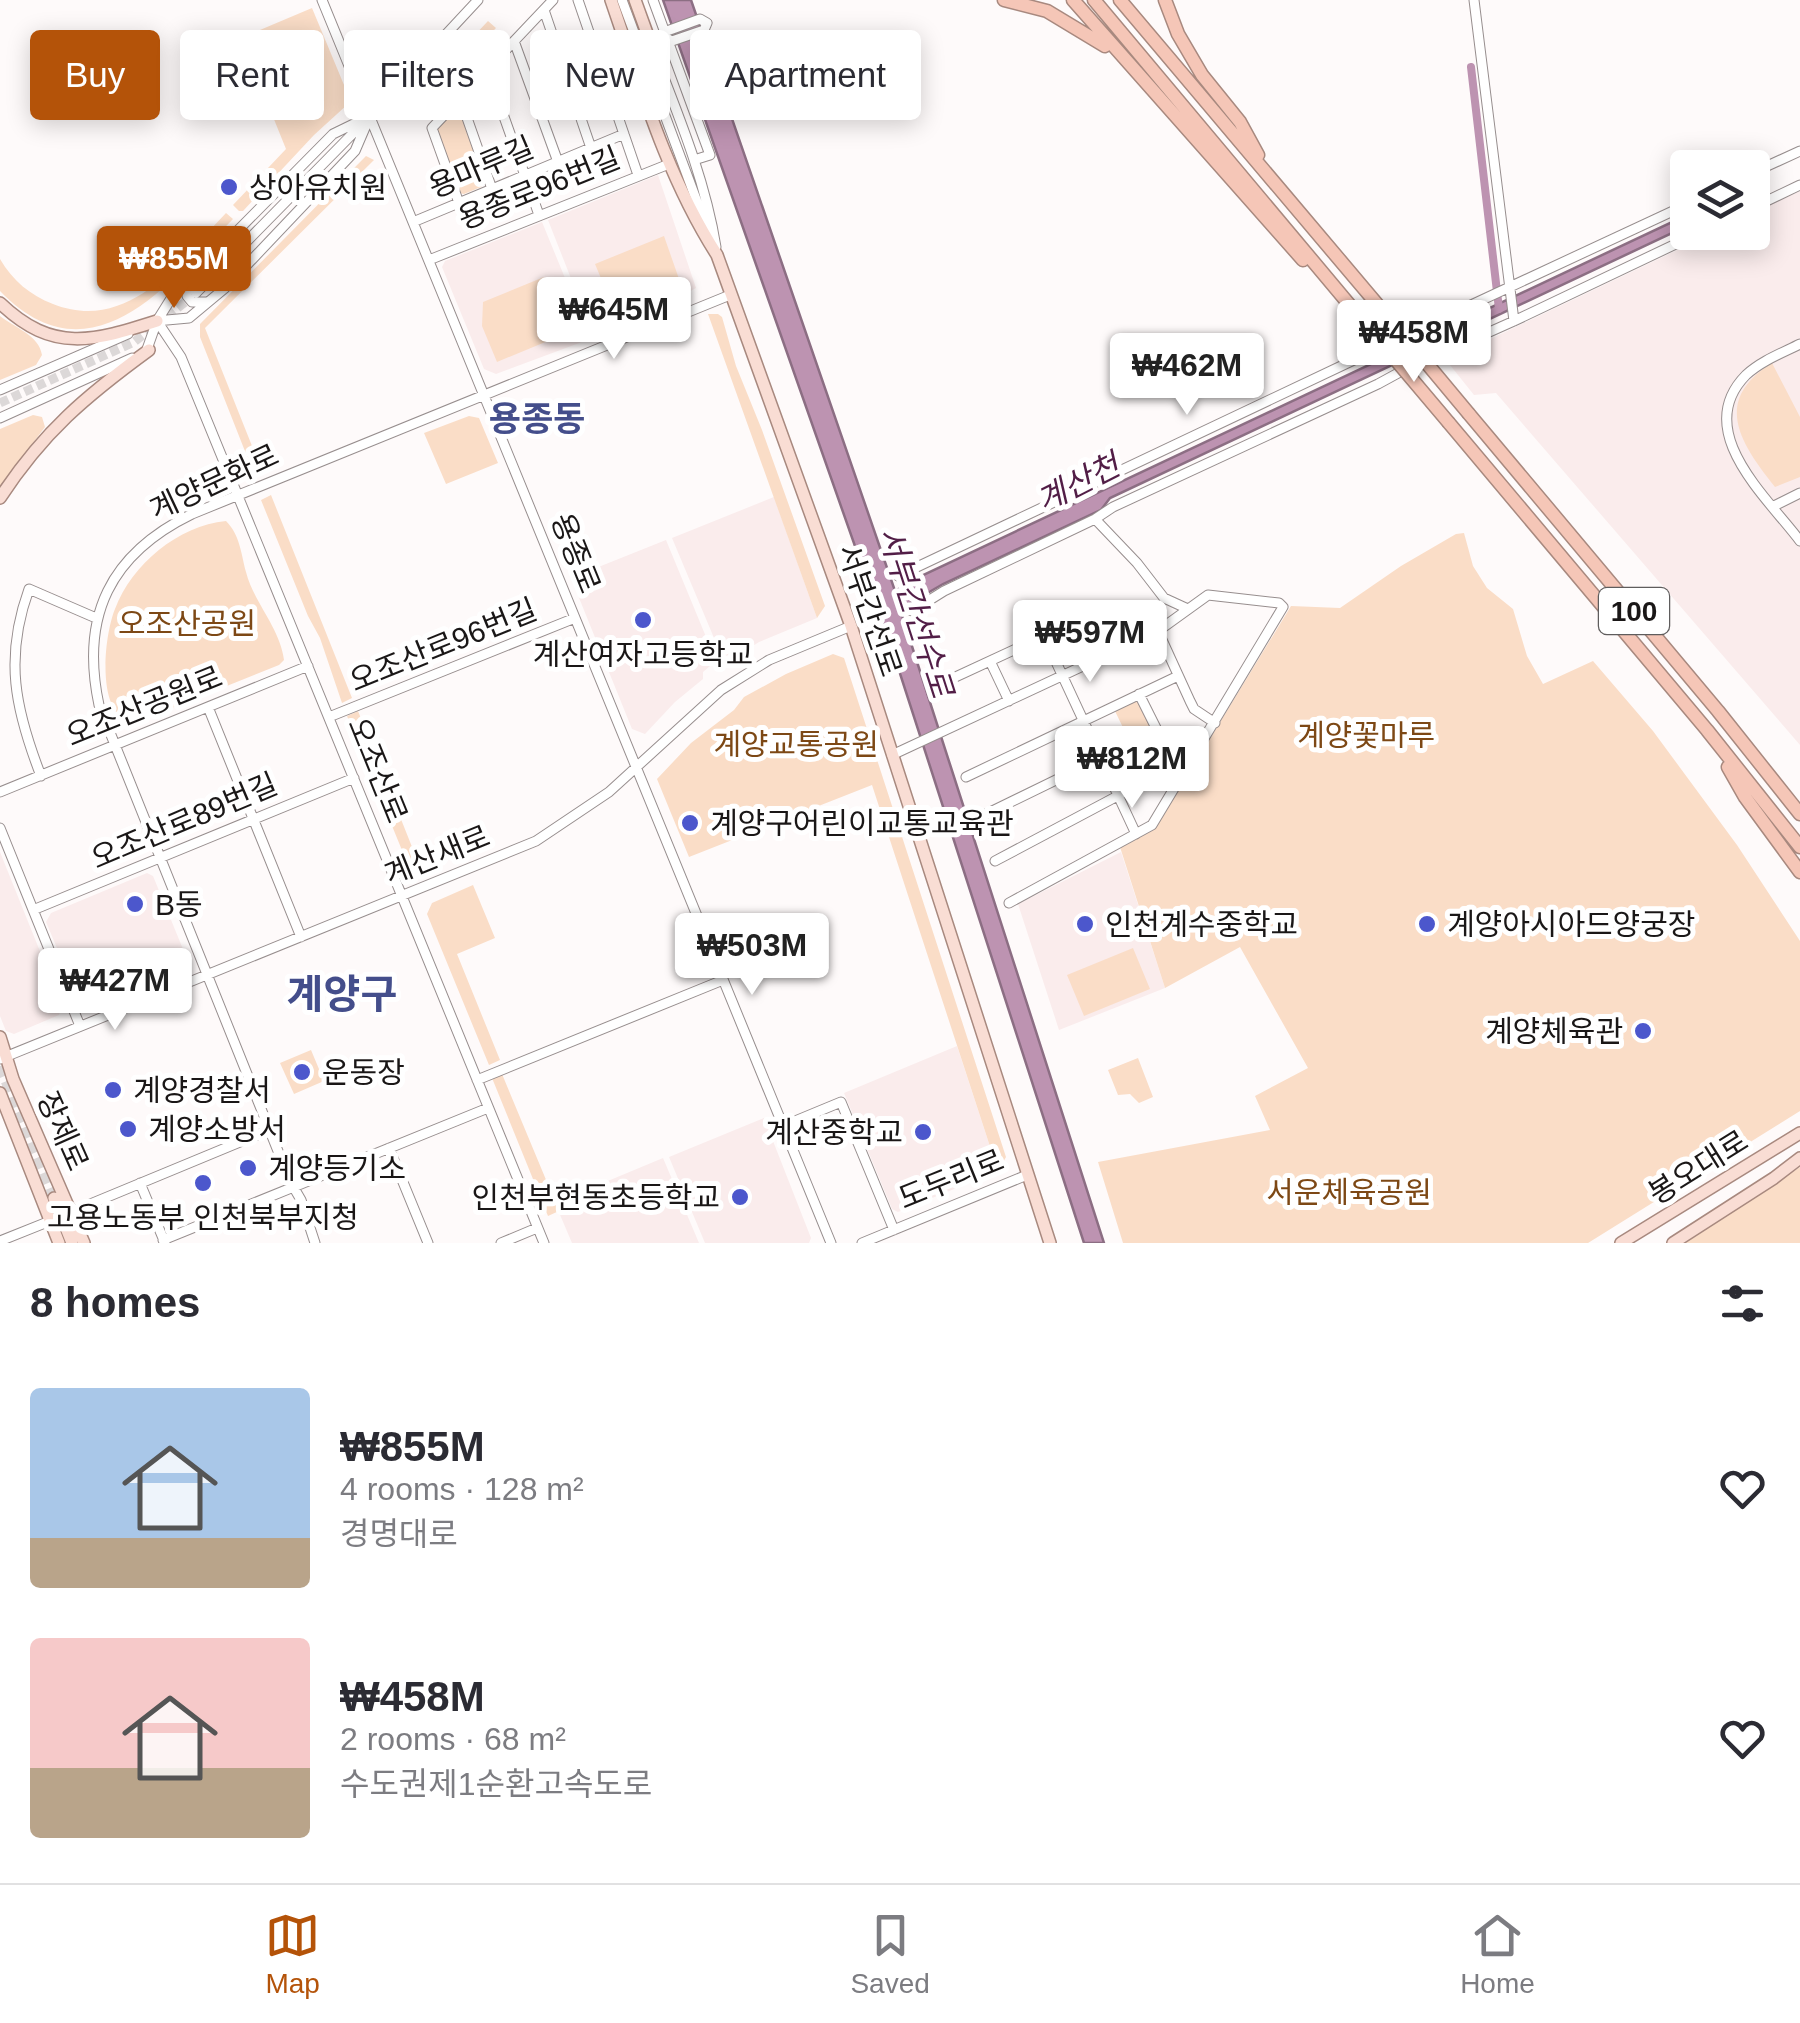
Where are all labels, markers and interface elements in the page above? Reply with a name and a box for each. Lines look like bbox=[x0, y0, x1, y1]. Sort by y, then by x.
chip: Buy bbox=[30, 30, 160, 120]
chip: Rent bbox=[180, 30, 324, 120]
chip: Filters bbox=[344, 30, 510, 120]
chip: New bbox=[530, 30, 670, 120]
chip: Apartment bbox=[690, 30, 921, 120]
street label: 용마루길 bbox=[424, 130, 538, 204]
street label: 용종로96번길 bbox=[453, 141, 625, 235]
map controls bbox=[1670, 150, 1770, 250]
button: layers bbox=[1670, 150, 1770, 250]
place label: 상아유치원 bbox=[249, 171, 387, 204]
marker: 상아유치원 bbox=[218, 176, 240, 198]
pin: ₩855M bbox=[104, 226, 244, 311]
text: ₩855M bbox=[119, 240, 229, 276]
pin: ₩645M bbox=[544, 277, 684, 362]
text: ₩645M bbox=[559, 291, 669, 327]
pin: ₩458M bbox=[1344, 300, 1484, 385]
text: ₩458M bbox=[1359, 314, 1469, 350]
pin: ₩462M bbox=[1117, 333, 1257, 418]
text: ₩462M bbox=[1132, 347, 1242, 383]
district label: 용종동 bbox=[489, 399, 585, 438]
street label: 계양문화로 bbox=[144, 438, 284, 526]
water label: 계산천 bbox=[1030, 445, 1129, 519]
street label: 용종로 bbox=[545, 508, 607, 598]
water label: 서부간선수로 bbox=[872, 522, 961, 703]
street label: 서부간선로 bbox=[832, 539, 908, 681]
road number: 100 bbox=[1599, 588, 1669, 634]
street label: 오조산로96번길 bbox=[345, 592, 541, 698]
pin: ₩597M bbox=[1020, 600, 1160, 685]
park label: 오조산공원 bbox=[118, 607, 256, 640]
marker: 계산여자고등학교 bbox=[632, 609, 654, 631]
text: ₩597M bbox=[1035, 614, 1145, 650]
place label: 계산여자고등학교 bbox=[533, 638, 753, 671]
street label: 오조산공원로 bbox=[61, 660, 227, 752]
street label: 오조산로 bbox=[342, 713, 414, 827]
park label: 계양꽃마루 bbox=[1297, 719, 1435, 752]
pin: ₩812M bbox=[1062, 726, 1202, 811]
park label: 계양교통공원 bbox=[713, 728, 879, 761]
text: ₩812M bbox=[1077, 740, 1187, 776]
street label: 오조산로89번길 bbox=[86, 767, 282, 875]
place label: 계양구어린이교통교육관 bbox=[710, 807, 1014, 840]
marker: 계양구어린이교통교육관 bbox=[679, 812, 701, 834]
street label: 계산새로 bbox=[380, 819, 494, 891]
place label: B동 bbox=[155, 888, 203, 921]
marker: B동 bbox=[124, 893, 146, 915]
place label: 인천계수중학교 bbox=[1105, 908, 1298, 941]
place label: 계양아시아드양궁장 bbox=[1447, 908, 1695, 941]
pin: ₩503M bbox=[682, 913, 822, 998]
marker: 인천계수중학교 bbox=[1074, 913, 1096, 935]
marker: 계양아시아드양궁장 bbox=[1416, 913, 1438, 935]
text: ₩503M bbox=[697, 927, 807, 963]
pin: ₩427M bbox=[45, 948, 185, 1033]
text: ₩427M bbox=[60, 962, 170, 998]
district label: 계양구 bbox=[287, 972, 397, 1016]
place label: 계양체육관 bbox=[1485, 1015, 1623, 1048]
marker: 계양체육관 bbox=[1632, 1020, 1654, 1042]
place label: 운동장 bbox=[322, 1056, 405, 1089]
marker: 운동장 bbox=[291, 1061, 313, 1083]
place label: 계양경찰서 bbox=[133, 1074, 271, 1107]
marker: 계양경찰서 bbox=[102, 1079, 124, 1101]
street label: 장제로 bbox=[31, 1086, 95, 1176]
place label: 계양소방서 bbox=[148, 1113, 286, 1146]
place label: 계산중학교 bbox=[765, 1116, 903, 1149]
marker: 계양소방서 bbox=[117, 1118, 139, 1140]
marker: 계산중학교 bbox=[912, 1121, 934, 1143]
street label: 봉오대로 bbox=[1642, 1124, 1754, 1210]
street label: 도두리로 bbox=[894, 1143, 1008, 1215]
place label: 계양등기소 bbox=[268, 1152, 406, 1185]
marker: 계양등기소 bbox=[237, 1157, 259, 1179]
marker: 고용노동부 인천북부지청 bbox=[192, 1172, 214, 1194]
park label: 서운체육공원 bbox=[1266, 1176, 1432, 1209]
place label: 인천부현동초등학교 bbox=[472, 1181, 720, 1214]
marker: 인천부현동초등학교 bbox=[729, 1186, 751, 1208]
place label: 고용노동부 인천북부지청 bbox=[47, 1201, 359, 1234]
icon: filters bbox=[1715, 1276, 1770, 1331]
text: 8 homes bbox=[30, 1279, 200, 1326]
text: ₩855M bbox=[340, 1423, 485, 1470]
icon: home bbox=[110, 1428, 230, 1548]
icon: heart bbox=[1715, 1461, 1770, 1516]
text: 4 rooms · 128 m² bbox=[340, 1471, 584, 1507]
text: 경명대로 bbox=[340, 1516, 458, 1552]
text: ₩458M bbox=[340, 1673, 485, 1720]
icon: home bbox=[110, 1678, 230, 1798]
icon: heart bbox=[1715, 1711, 1770, 1766]
text: 2 rooms · 68 m² bbox=[340, 1721, 566, 1757]
text: 수도권제1순환고속도로 bbox=[340, 1766, 652, 1802]
tab: Map bbox=[265, 1908, 320, 2000]
tab: Saved bbox=[850, 1908, 930, 2000]
tab: Home bbox=[1460, 1908, 1535, 2000]

